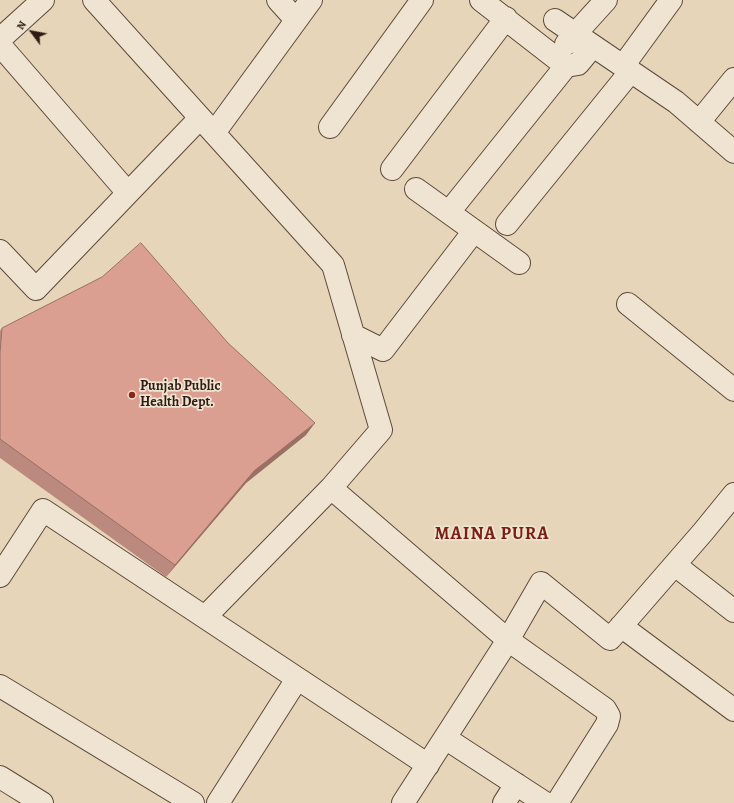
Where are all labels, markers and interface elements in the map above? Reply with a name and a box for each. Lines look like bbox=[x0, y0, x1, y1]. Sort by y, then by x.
north arrow bbox=[12, 12, 52, 52]
text: N bbox=[13, 18, 30, 33]
place label: Punjab Public Health Dept. bbox=[140, 379, 220, 412]
marker: Punjab Public Health Dept. bbox=[127, 390, 137, 400]
district label: MAINA PURA bbox=[434, 524, 550, 546]

